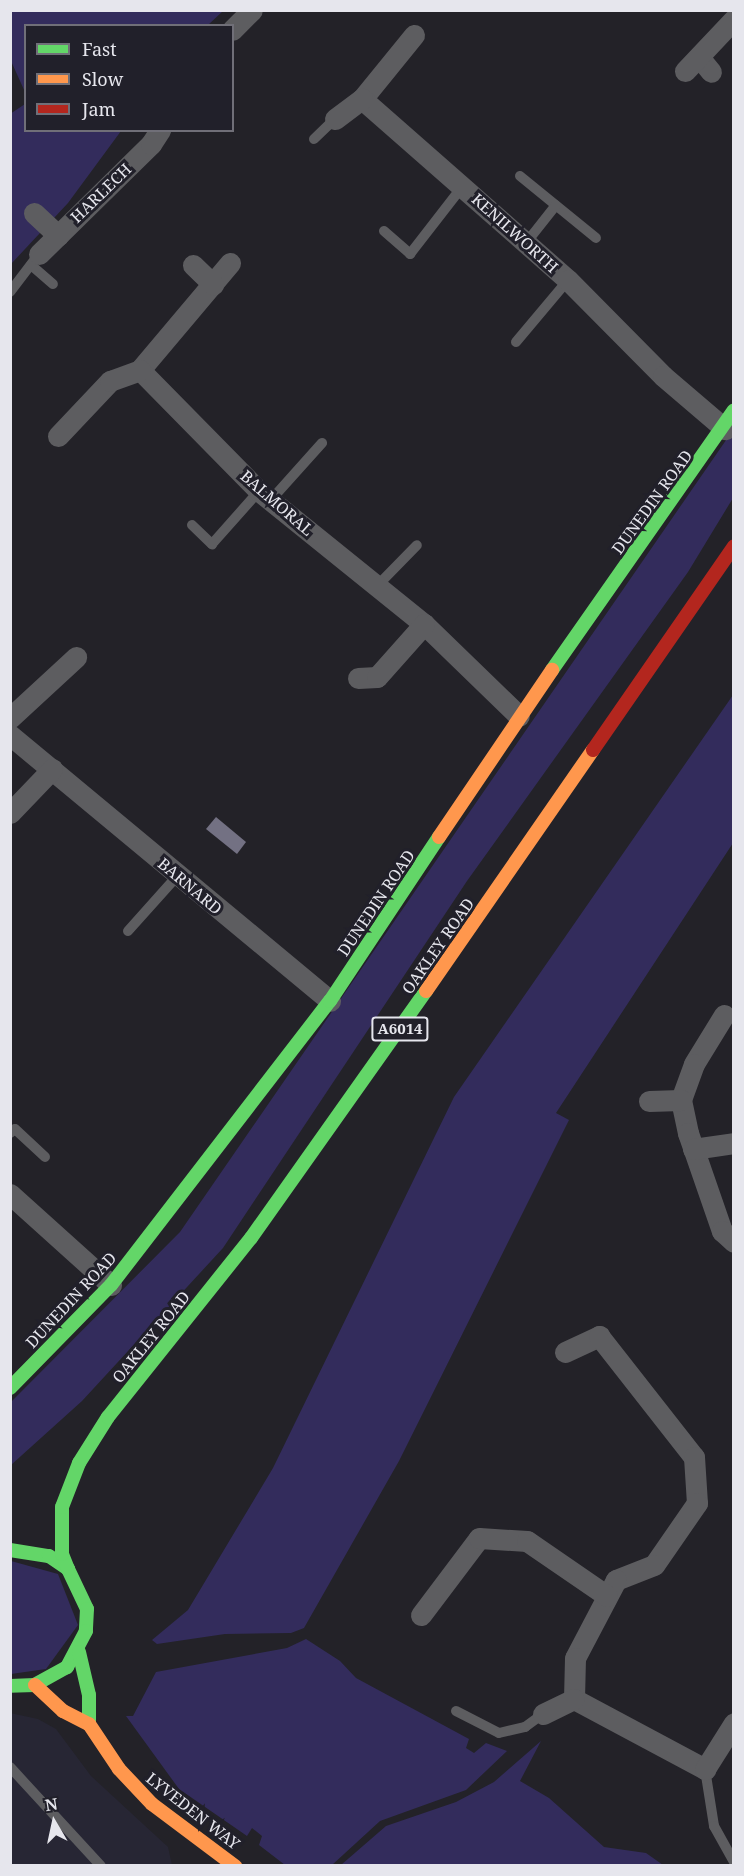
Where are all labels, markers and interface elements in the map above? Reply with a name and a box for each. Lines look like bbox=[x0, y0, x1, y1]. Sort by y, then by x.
legend bbox=[24, 24, 234, 132]
text: Fast bbox=[82, 37, 117, 61]
text: Slow bbox=[82, 67, 123, 91]
text: Jam bbox=[82, 97, 116, 121]
street label: HARLECH bbox=[67, 159, 135, 227]
street label: KENILWORTH bbox=[468, 189, 562, 277]
street label: DUNEDIN ROAD bbox=[608, 446, 696, 558]
street label: BALMORAL bbox=[237, 466, 317, 540]
street label: DUNEDIN ROAD bbox=[333, 846, 419, 960]
street label: BARNARD bbox=[154, 854, 226, 918]
street label: OAKLEY ROAD bbox=[398, 894, 478, 998]
road number: A6014 bbox=[370, 1017, 430, 1041]
street label: DUNEDIN ROAD bbox=[22, 1248, 120, 1352]
street label: OAKLEY ROAD bbox=[108, 1287, 194, 1387]
street label: LYVEDEN WAY bbox=[142, 1768, 244, 1854]
north arrow bbox=[24, 1792, 84, 1852]
text: N bbox=[43, 1792, 59, 1816]

